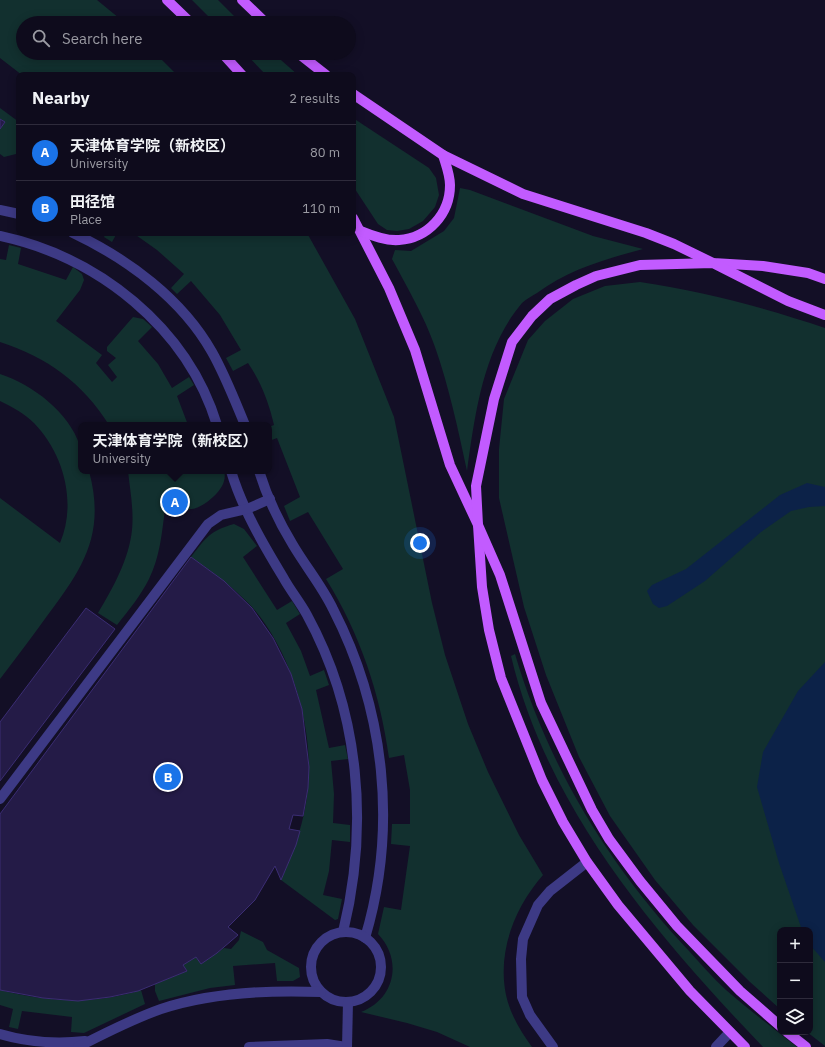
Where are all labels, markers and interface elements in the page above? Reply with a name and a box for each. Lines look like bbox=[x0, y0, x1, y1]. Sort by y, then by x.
search box bbox=[16, 16, 356, 60]
icon: search bbox=[30, 27, 52, 49]
text: Search here bbox=[62, 29, 142, 48]
text: Nearby bbox=[32, 87, 90, 109]
text: 2 results bbox=[289, 90, 340, 107]
text: 天津体育学院（新校区） bbox=[70, 136, 235, 155]
text: A bbox=[41, 144, 49, 161]
text: 80 m bbox=[310, 144, 340, 161]
text: University bbox=[70, 155, 128, 172]
text: 田径馆 bbox=[70, 192, 115, 211]
text: B bbox=[41, 200, 49, 217]
text: 110 m bbox=[302, 200, 340, 217]
text: Place bbox=[70, 211, 102, 228]
popup bbox=[78, 422, 272, 474]
text: 天津体育学院（新校区） bbox=[92, 431, 258, 450]
text: University bbox=[92, 450, 151, 467]
pin: A bbox=[162, 487, 188, 517]
your location bbox=[410, 533, 430, 553]
pin: B bbox=[155, 762, 181, 792]
map controls bbox=[777, 927, 813, 1035]
button: + bbox=[777, 927, 813, 963]
button: − bbox=[777, 963, 813, 999]
button: layers bbox=[777, 999, 813, 1035]

